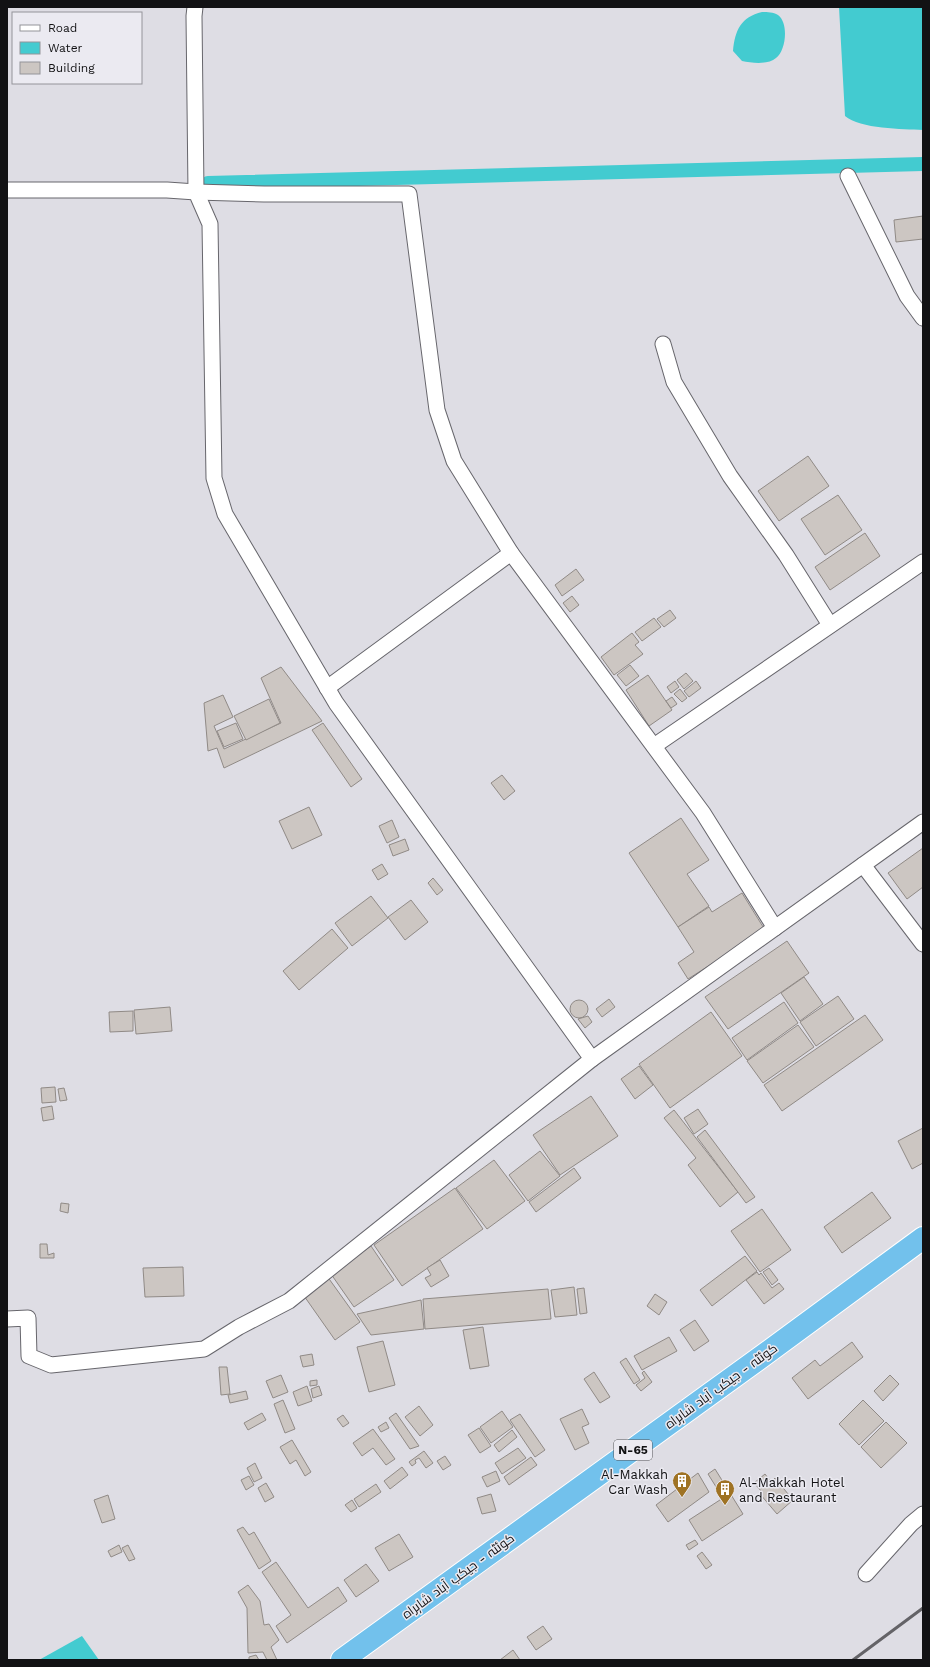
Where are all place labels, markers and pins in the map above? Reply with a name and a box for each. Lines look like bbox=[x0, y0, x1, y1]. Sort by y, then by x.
place label: Al-Makkah Car Wash bbox=[601, 1467, 668, 1497]
building icon: Al-Makkah Car Wash bbox=[671, 1470, 693, 1498]
place label: Al-Makkah Hotel and Restaurant bbox=[739, 1475, 845, 1505]
building icon: Al-Makkah Hotel and Restaurant bbox=[714, 1478, 736, 1506]

